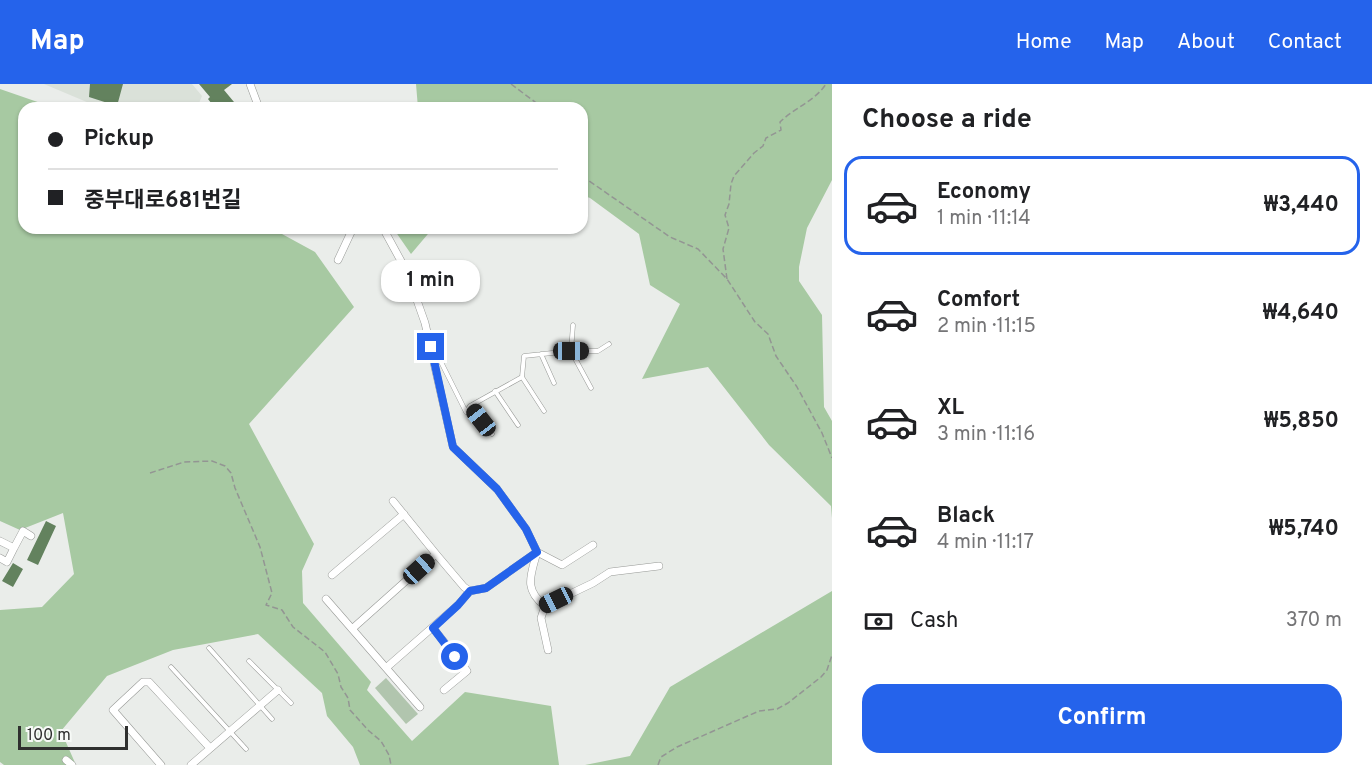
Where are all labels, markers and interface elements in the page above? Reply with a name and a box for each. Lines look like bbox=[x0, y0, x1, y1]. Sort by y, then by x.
text: Map bbox=[30, 24, 85, 60]
text: Home bbox=[1016, 29, 1072, 56]
text: Map bbox=[1105, 29, 1144, 56]
text: About bbox=[1177, 29, 1235, 56]
text: Contact bbox=[1268, 29, 1342, 56]
text: Choose a ride bbox=[862, 103, 1032, 137]
text: Pickup bbox=[84, 126, 154, 153]
icon: car bbox=[865, 179, 919, 233]
text: Economy bbox=[937, 179, 1031, 206]
text: 중부대로681번길 bbox=[84, 188, 242, 215]
text: ₩3,440 bbox=[1264, 192, 1339, 219]
text: 1 min · 11:14 bbox=[937, 206, 1031, 232]
callout: 1 min bbox=[382, 260, 480, 302]
text: 1 min bbox=[406, 268, 455, 294]
icon: car bbox=[865, 287, 919, 341]
text: Comfort bbox=[937, 287, 1020, 314]
text: ₩4,640 bbox=[1263, 300, 1339, 327]
text: 2 min · 11:15 bbox=[937, 314, 1036, 340]
route end bbox=[417, 333, 444, 360]
car bbox=[553, 342, 589, 360]
icon: car bbox=[865, 395, 919, 449]
text: XL bbox=[937, 395, 964, 422]
car bbox=[463, 400, 499, 440]
text: ₩5,850 bbox=[1264, 408, 1339, 435]
text: 3 min · 11:16 bbox=[937, 422, 1035, 448]
icon: car bbox=[865, 503, 919, 557]
text: Black bbox=[937, 503, 995, 530]
text: ₩5,740 bbox=[1269, 516, 1339, 543]
text: 4 min · 11:17 bbox=[937, 530, 1034, 556]
car bbox=[400, 550, 438, 588]
car bbox=[536, 584, 576, 616]
icon: cash bbox=[862, 605, 895, 638]
text: Cash bbox=[910, 608, 959, 635]
text: 370 m bbox=[1286, 608, 1342, 634]
route start bbox=[441, 643, 468, 670]
button: Confirm bbox=[862, 684, 1342, 753]
scale bar bbox=[18, 723, 128, 750]
text: 100 m bbox=[27, 726, 71, 746]

